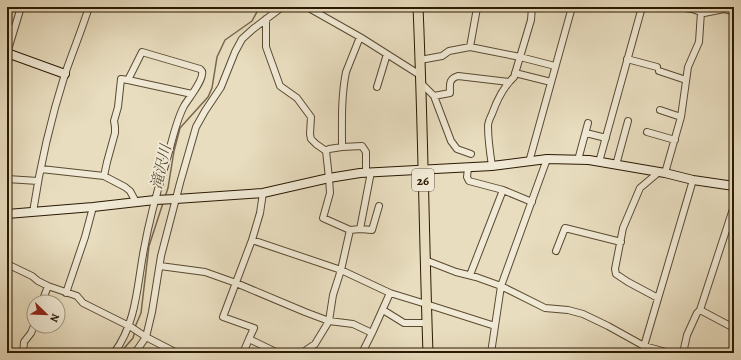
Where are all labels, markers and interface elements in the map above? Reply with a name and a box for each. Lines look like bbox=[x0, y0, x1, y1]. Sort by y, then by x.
water label: 滝沢川 bbox=[146, 141, 176, 191]
road number: 26 bbox=[412, 169, 434, 191]
north arrow bbox=[26, 294, 66, 334]
text: N bbox=[46, 311, 63, 324]

